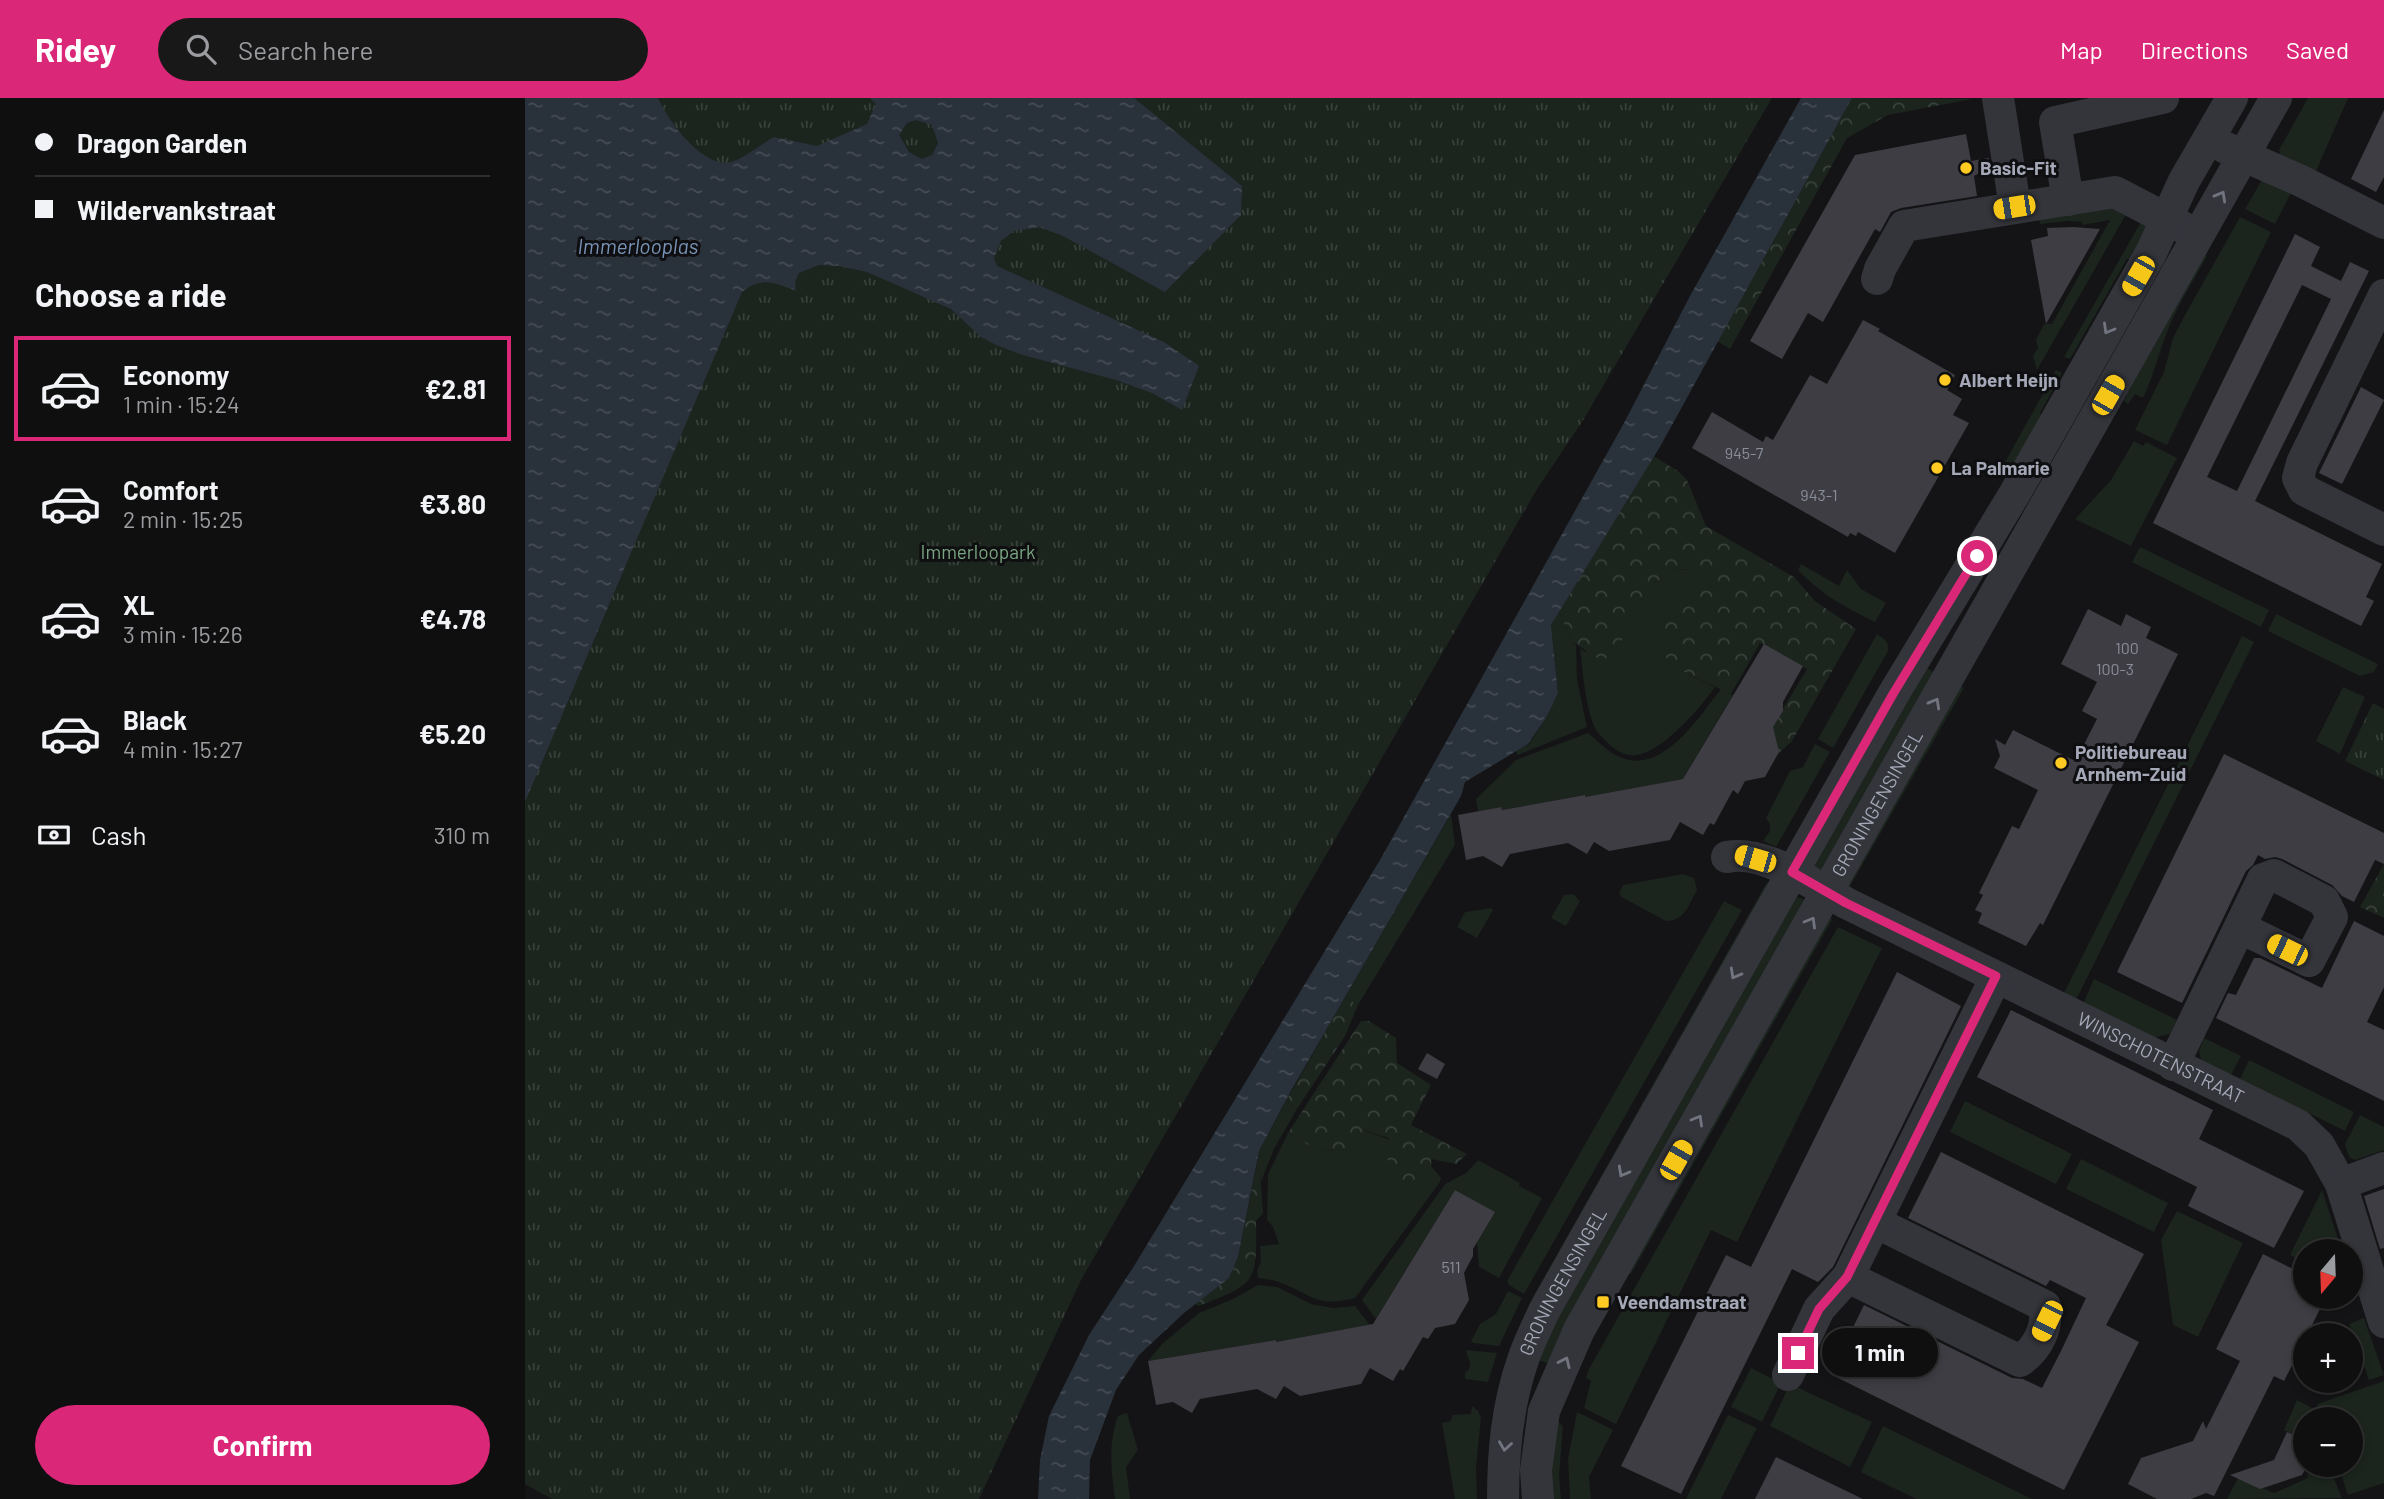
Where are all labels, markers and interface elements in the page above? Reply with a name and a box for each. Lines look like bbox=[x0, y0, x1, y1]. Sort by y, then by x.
search box bbox=[158, 18, 648, 81]
text: Ridey bbox=[35, 29, 116, 69]
icon: search bbox=[182, 30, 220, 68]
text: Search here bbox=[238, 34, 373, 65]
text: Map bbox=[2060, 35, 2103, 64]
text: Directions bbox=[2141, 35, 2248, 64]
text: Saved bbox=[2286, 35, 2349, 64]
text: Dragon Garden bbox=[77, 127, 247, 158]
place label: Basic-Fit bbox=[1980, 156, 2057, 179]
marker: Basic-Fit bbox=[1958, 160, 1974, 176]
one-way arrow bbox=[2212, 191, 2226, 203]
car bbox=[1992, 193, 2037, 221]
text: Wildervankstraat bbox=[77, 194, 276, 225]
water label: Immerlooplas bbox=[578, 233, 699, 258]
car bbox=[2119, 253, 2158, 299]
text: Choose a ride bbox=[35, 275, 227, 313]
one-way arrow bbox=[2103, 322, 2116, 335]
icon: car bbox=[39, 357, 102, 420]
text: Economy bbox=[123, 359, 229, 390]
place label: Albert Heijn bbox=[1959, 368, 2058, 391]
marker: Albert Heijn bbox=[1937, 372, 1953, 388]
car bbox=[2089, 372, 2128, 418]
text: €2.81 bbox=[425, 373, 486, 404]
text: 1 min · 15:24 bbox=[123, 390, 240, 418]
house number: 945-7 bbox=[1725, 443, 1764, 462]
place label: La Palmarie bbox=[1951, 456, 2050, 479]
marker: La Palmarie bbox=[1929, 460, 1945, 476]
icon: car bbox=[39, 472, 102, 535]
text: Comfort bbox=[123, 474, 219, 505]
house number: 943-1 bbox=[1800, 485, 1838, 504]
text: €3.80 bbox=[420, 488, 486, 519]
text: 2 min · 15:25 bbox=[123, 505, 243, 533]
park label: Immerloopark bbox=[921, 540, 1035, 563]
route start bbox=[1961, 540, 1993, 572]
icon: car bbox=[39, 587, 102, 650]
text: XL bbox=[123, 589, 154, 620]
text: €4.78 bbox=[420, 603, 486, 634]
text: 3 min · 15:26 bbox=[123, 620, 243, 648]
house number: 100 bbox=[2115, 638, 2139, 657]
house number: 100-3 bbox=[2096, 659, 2134, 678]
one-way arrow bbox=[1927, 697, 1940, 710]
icon: car bbox=[39, 702, 102, 765]
text: Black bbox=[123, 704, 187, 735]
text: €5.20 bbox=[419, 718, 486, 749]
street label: GRONINGENSINGEL bbox=[1826, 726, 1927, 880]
text: 4 min · 15:27 bbox=[123, 735, 242, 763]
place label: Politiebureau Arnhem-Zuid bbox=[2075, 740, 2187, 785]
marker: Politiebureau Arnhem-Zuid bbox=[2053, 755, 2069, 771]
icon: cash bbox=[35, 816, 73, 854]
text: Cash bbox=[91, 819, 146, 850]
text: 310 m bbox=[434, 821, 490, 849]
car bbox=[1732, 843, 1779, 875]
one-way arrow bbox=[1803, 917, 1816, 930]
car bbox=[2264, 931, 2311, 969]
one-way arrow bbox=[1730, 967, 1743, 980]
street label: WINSCHOTENSTRAAT bbox=[2074, 1007, 2248, 1108]
one-way arrow bbox=[1690, 1115, 1703, 1128]
car bbox=[1657, 1137, 1696, 1183]
one-way arrow bbox=[1618, 1165, 1631, 1178]
street label: GRONINGENSINGEL bbox=[1514, 1203, 1611, 1359]
north arrow bbox=[2293, 1239, 2363, 1309]
map controls bbox=[2293, 1239, 2363, 1477]
house number: 511 bbox=[1441, 1257, 1461, 1276]
place label: Veendamstraat bbox=[1617, 1290, 1746, 1313]
marker: Veendamstraat bbox=[1595, 1294, 1611, 1310]
car bbox=[2029, 1298, 2066, 1344]
button: + bbox=[2293, 1323, 2363, 1393]
callout: 1 min bbox=[1823, 1328, 1938, 1378]
route end bbox=[1782, 1337, 1814, 1369]
text: 1 min bbox=[1855, 1338, 1905, 1366]
one-way arrow bbox=[1556, 1357, 1570, 1369]
button: Confirm bbox=[35, 1405, 490, 1485]
button: − bbox=[2293, 1407, 2363, 1477]
one-way arrow bbox=[1497, 1440, 1512, 1452]

